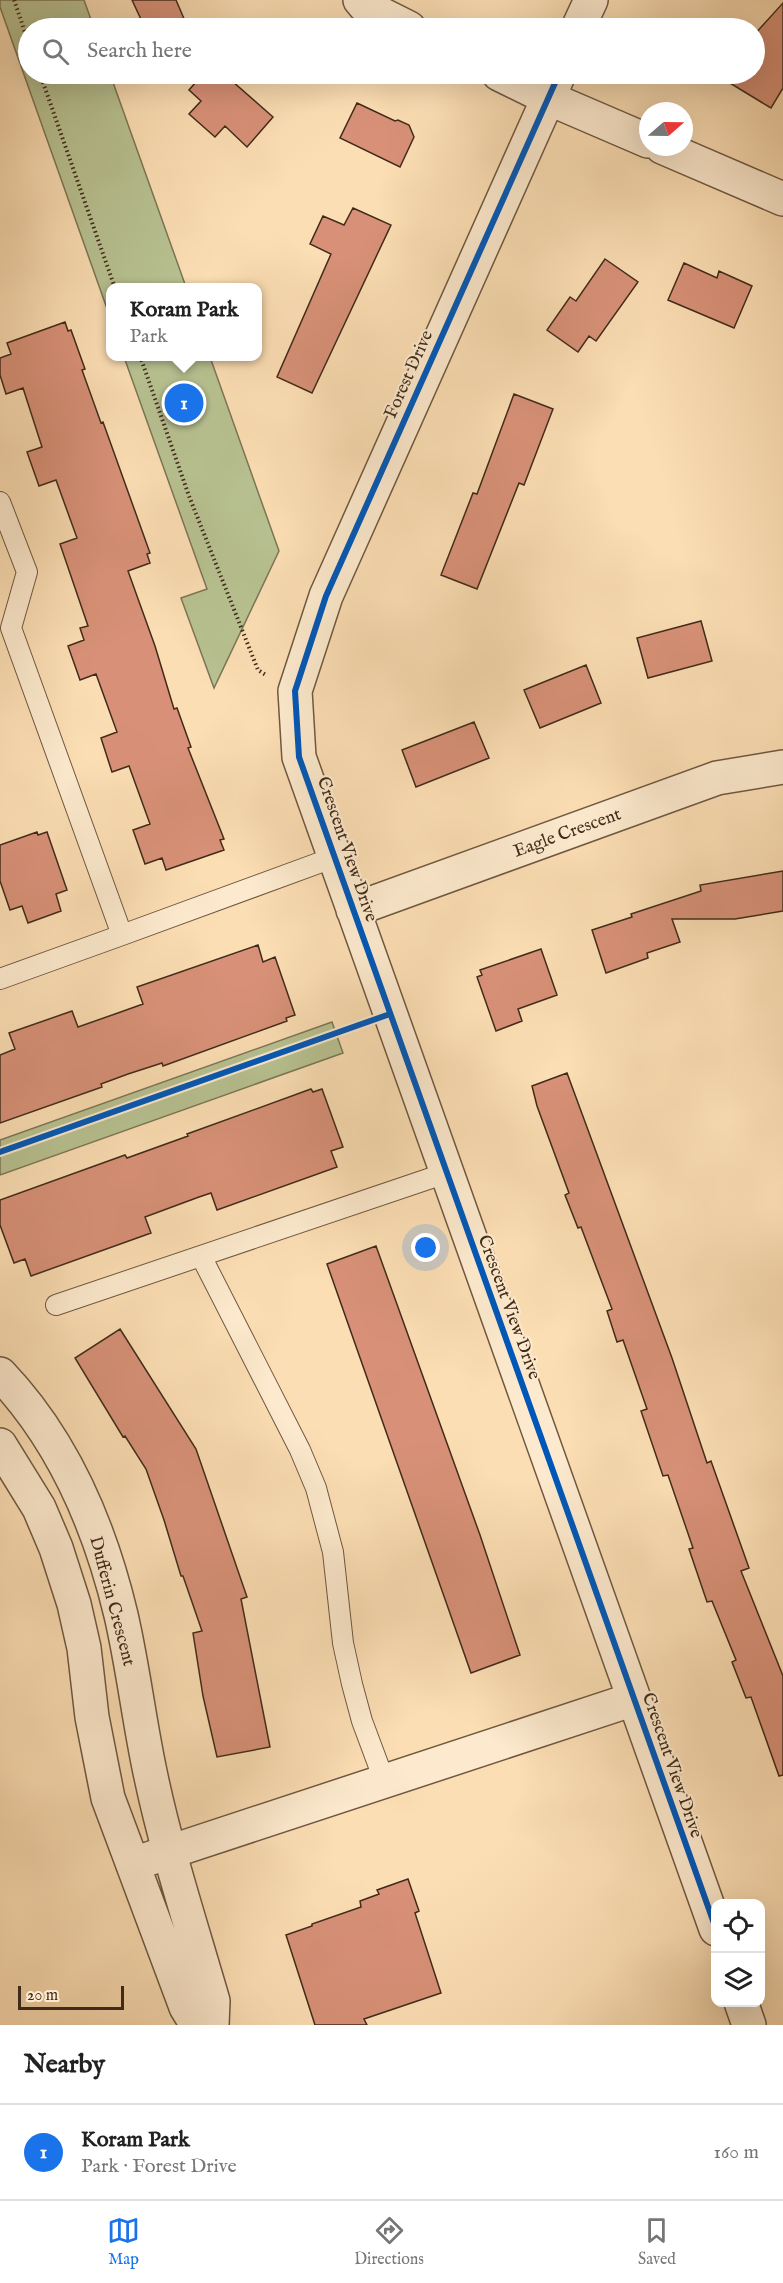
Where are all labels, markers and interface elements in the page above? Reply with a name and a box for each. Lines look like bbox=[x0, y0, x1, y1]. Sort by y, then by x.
search box bbox=[18, 18, 765, 84]
icon: search bbox=[39, 35, 72, 68]
text: Search here bbox=[87, 37, 192, 65]
north arrow bbox=[639, 102, 693, 156]
popup bbox=[106, 283, 262, 361]
text: Koram Park bbox=[130, 296, 238, 324]
text: Park bbox=[130, 324, 168, 349]
street label: Forest Drive bbox=[380, 327, 439, 422]
pin: 1 bbox=[164, 380, 204, 426]
street label: Crescent View Drive bbox=[311, 774, 382, 925]
street label: Eagle Crescent bbox=[511, 803, 624, 863]
street label: Crescent View Drive bbox=[472, 1232, 545, 1383]
your location bbox=[411, 1233, 440, 1262]
street label: Dufferin Crescent bbox=[83, 1534, 140, 1669]
street label: Crescent View Drive bbox=[636, 1690, 707, 1841]
map controls bbox=[711, 1899, 765, 2007]
button: locate bbox=[711, 1899, 765, 1953]
button: layers bbox=[711, 1953, 765, 2007]
scale bar bbox=[18, 1983, 124, 2010]
text: 20 m bbox=[27, 1986, 58, 2006]
text: Nearby bbox=[24, 2048, 105, 2081]
text: Koram Park bbox=[81, 2126, 190, 2154]
text: 1 bbox=[40, 2140, 47, 2165]
text: 160 m bbox=[713, 2140, 759, 2165]
text: Park · Forest Drive bbox=[81, 2154, 237, 2179]
tab: Map bbox=[107, 2214, 140, 2270]
tab: Directions bbox=[354, 2214, 424, 2270]
tab: Saved bbox=[638, 2214, 676, 2270]

